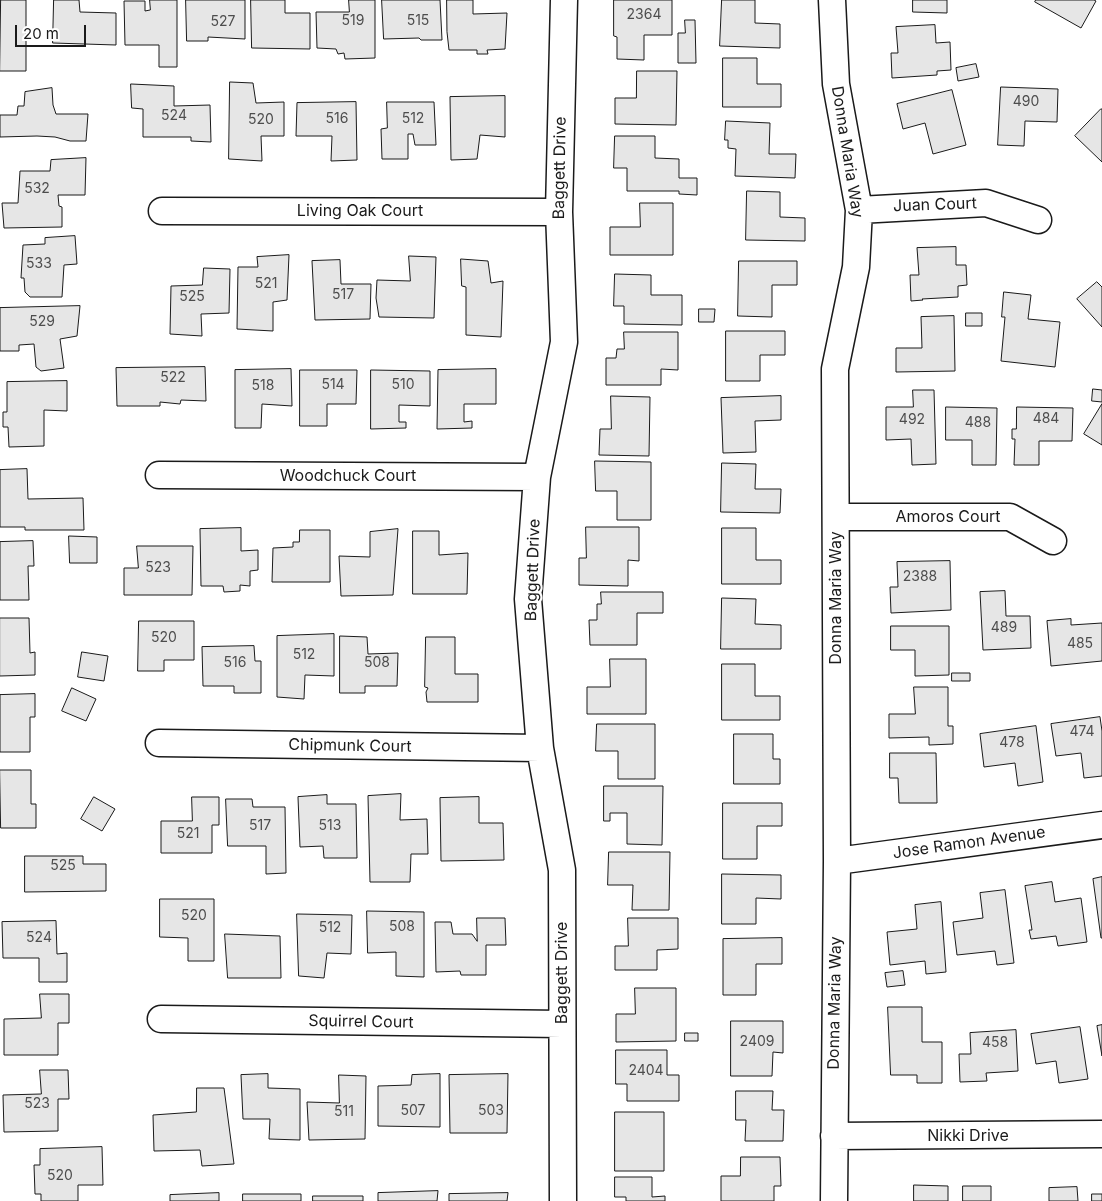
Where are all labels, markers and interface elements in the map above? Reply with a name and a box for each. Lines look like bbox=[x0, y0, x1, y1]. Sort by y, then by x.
house number: 2364 bbox=[627, 7, 661, 23]
house number: 519 bbox=[342, 13, 364, 29]
house number: 515 bbox=[407, 13, 429, 29]
house number: 527 bbox=[211, 14, 235, 30]
scale bar bbox=[18, 15, 89, 47]
text: 20 m bbox=[23, 24, 59, 43]
street label: Donna Maria Way bbox=[827, 85, 867, 219]
house number: 490 bbox=[1013, 94, 1039, 110]
house number: 524 bbox=[161, 108, 187, 124]
house number: 516 bbox=[326, 111, 348, 127]
house number: 512 bbox=[402, 111, 424, 127]
house number: 520 bbox=[248, 112, 274, 128]
street label: Baggett Drive bbox=[550, 116, 570, 220]
house number: 532 bbox=[24, 181, 50, 197]
street label: Juan Court bbox=[893, 194, 977, 216]
street label: Living Oak Court bbox=[297, 201, 423, 221]
house number: 533 bbox=[26, 256, 52, 272]
house number: 521 bbox=[255, 276, 277, 292]
house number: 517 bbox=[332, 287, 354, 303]
house number: 525 bbox=[179, 289, 205, 305]
house number: 529 bbox=[29, 314, 55, 330]
house number: 522 bbox=[160, 370, 186, 386]
house number: 514 bbox=[321, 377, 345, 393]
house number: 510 bbox=[391, 377, 415, 393]
house number: 518 bbox=[252, 378, 274, 394]
house number: 484 bbox=[1033, 411, 1059, 427]
house number: 492 bbox=[899, 412, 925, 428]
house number: 488 bbox=[965, 415, 991, 431]
street label: Woodchuck Court bbox=[280, 466, 416, 486]
street label: Amoros Court bbox=[895, 507, 1001, 527]
street label: Baggett Drive bbox=[522, 518, 544, 622]
street label: Donna Maria Way bbox=[826, 531, 846, 665]
house number: 523 bbox=[145, 560, 171, 576]
house number: 2388 bbox=[903, 569, 937, 585]
house number: 489 bbox=[991, 620, 1017, 636]
house number: 520 bbox=[151, 630, 177, 646]
house number: 485 bbox=[1067, 636, 1093, 652]
house number: 512 bbox=[293, 647, 315, 663]
house number: 516 bbox=[224, 655, 246, 671]
house number: 508 bbox=[364, 655, 390, 671]
house number: 474 bbox=[1069, 724, 1095, 740]
street label: Chipmunk Court bbox=[288, 735, 412, 757]
house number: 478 bbox=[999, 735, 1025, 751]
house number: 517 bbox=[249, 818, 271, 834]
house number: 513 bbox=[319, 818, 341, 834]
street label: Jose Ramon Avenue bbox=[891, 823, 1047, 863]
house number: 521 bbox=[177, 826, 199, 842]
house number: 525 bbox=[50, 858, 76, 874]
house number: 520 bbox=[181, 908, 207, 924]
house number: 508 bbox=[389, 919, 415, 935]
house number: 512 bbox=[319, 920, 341, 936]
street label: Baggett Drive bbox=[552, 922, 572, 1024]
house number: 524 bbox=[26, 930, 52, 946]
street label: Donna Maria Way bbox=[824, 936, 846, 1070]
street label: Squirrel Court bbox=[308, 1011, 414, 1033]
house number: 2409 bbox=[740, 1034, 774, 1050]
house number: 458 bbox=[982, 1035, 1008, 1051]
house number: 2404 bbox=[628, 1063, 664, 1079]
house number: 523 bbox=[24, 1096, 50, 1112]
house number: 507 bbox=[401, 1103, 425, 1119]
house number: 503 bbox=[478, 1103, 504, 1119]
house number: 511 bbox=[334, 1104, 354, 1120]
street label: Nikki Drive bbox=[927, 1126, 1009, 1146]
house number: 520 bbox=[47, 1168, 73, 1184]

